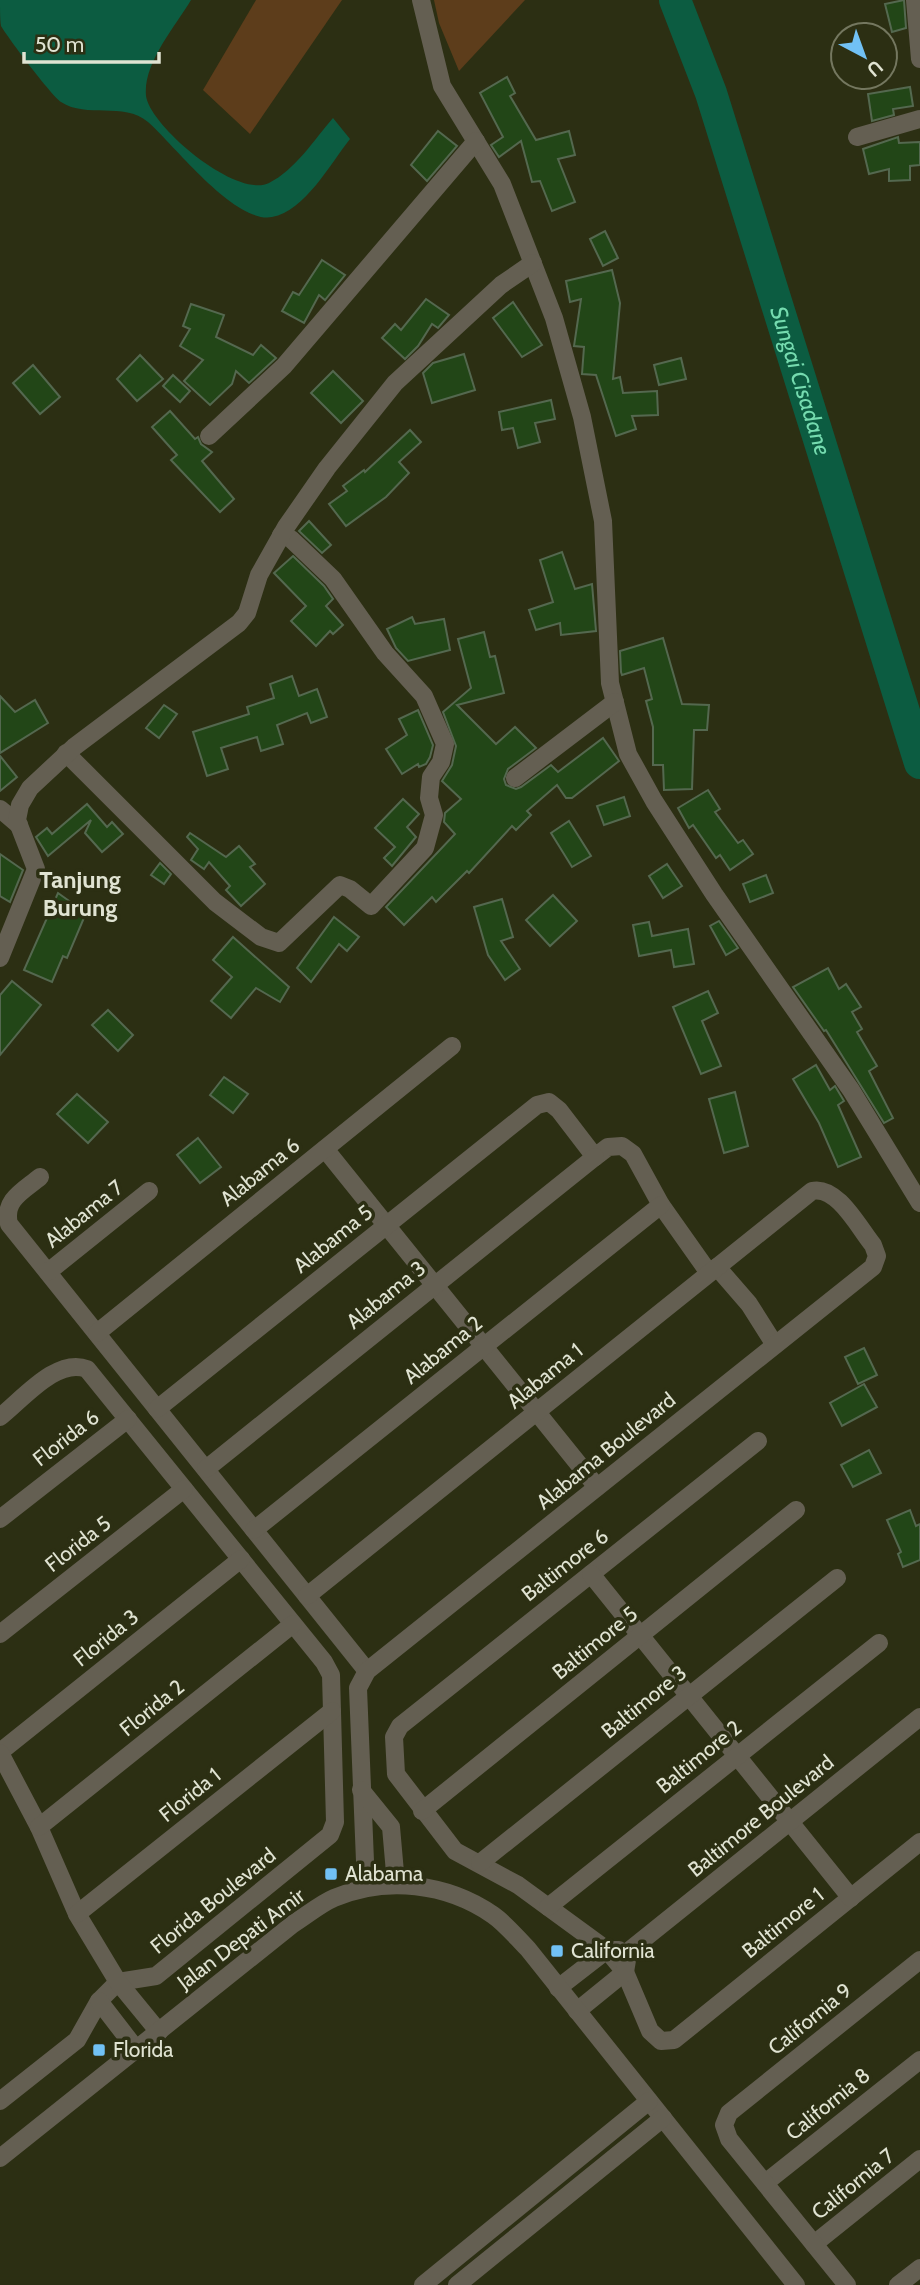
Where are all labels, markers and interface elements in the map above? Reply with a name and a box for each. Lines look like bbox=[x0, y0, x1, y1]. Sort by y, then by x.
scale bar bbox=[24, 21, 159, 65]
north arrow bbox=[829, 21, 899, 91]
text: 50 m bbox=[35, 32, 84, 57]
text: U bbox=[862, 55, 888, 82]
water label: Sungai Cisadane bbox=[764, 303, 837, 459]
district label: Tanjung Burung bbox=[39, 865, 121, 922]
street label: Alabama 6 bbox=[215, 1132, 304, 1211]
street label: Alabama 7 bbox=[40, 1174, 128, 1253]
street label: Alabama 5 bbox=[288, 1199, 377, 1278]
street label: Alabama 3 bbox=[341, 1255, 430, 1334]
street label: Alabama 2 bbox=[398, 1310, 487, 1389]
street label: Alabama 1 bbox=[502, 1338, 587, 1414]
street label: Alabama Boulevard bbox=[531, 1387, 680, 1514]
street label: Florida 6 bbox=[28, 1404, 104, 1471]
street label: Florida 5 bbox=[40, 1510, 115, 1577]
street label: Baltimore 6 bbox=[517, 1523, 613, 1606]
street label: Baltimore 5 bbox=[547, 1601, 642, 1684]
street label: Florida 3 bbox=[68, 1604, 143, 1671]
street label: Baltimore 3 bbox=[596, 1660, 691, 1743]
street label: Florida 2 bbox=[114, 1674, 189, 1741]
street label: Baltimore 2 bbox=[651, 1715, 746, 1798]
street label: Baltimore Boulevard bbox=[683, 1749, 838, 1882]
street label: Florida 1 bbox=[154, 1762, 225, 1827]
street label: Florida Boulevard bbox=[145, 1842, 280, 1959]
place label: Alabama bbox=[345, 1861, 423, 1886]
marker: Alabama bbox=[323, 1866, 339, 1882]
street label: Jalan Depati Amir bbox=[171, 1882, 310, 1995]
street label: Baltimore 1 bbox=[737, 1882, 828, 1963]
place label: California bbox=[571, 1938, 655, 1963]
marker: California bbox=[549, 1943, 565, 1959]
street label: California 9 bbox=[763, 1977, 857, 2060]
place label: Florida bbox=[113, 2037, 173, 2062]
marker: Florida bbox=[91, 2042, 107, 2058]
street label: California 8 bbox=[781, 2062, 875, 2145]
street label: California 7 bbox=[806, 2143, 899, 2224]

